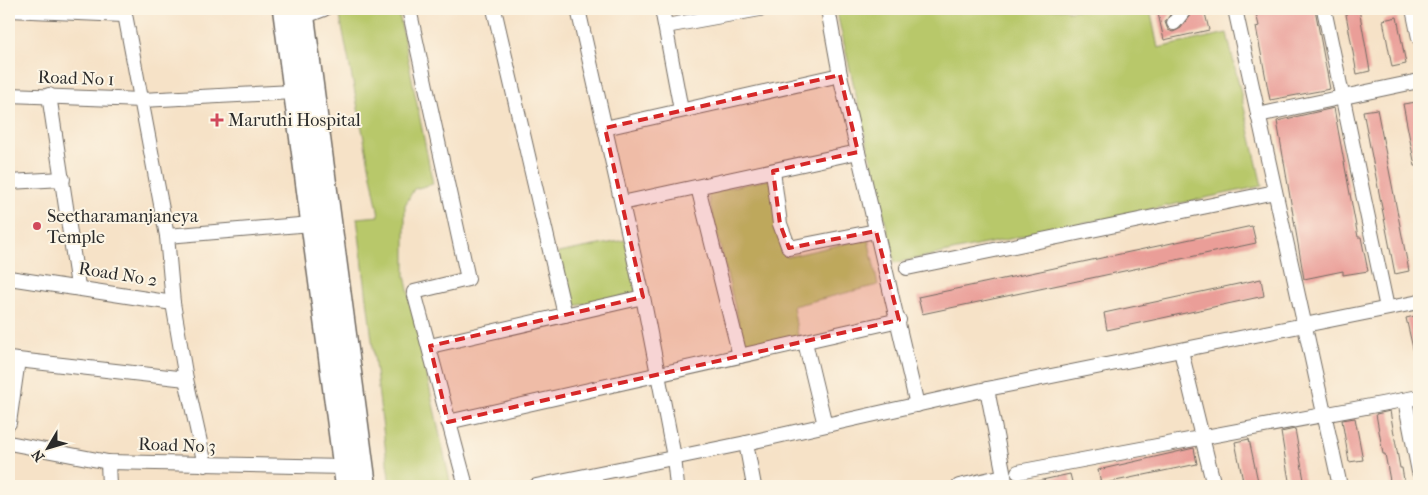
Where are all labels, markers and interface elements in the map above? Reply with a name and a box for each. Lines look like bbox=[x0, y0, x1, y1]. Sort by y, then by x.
street label: Road No 1 bbox=[37, 67, 115, 90]
place label: Maruthi Hospital bbox=[228, 110, 361, 131]
marker: Maruthi Hospital bbox=[210, 113, 224, 127]
place label: Seetharamanjaneya Temple bbox=[47, 206, 199, 248]
marker: Seetharamanjaneya Temple bbox=[31, 220, 43, 232]
street label: Road No 2 bbox=[77, 258, 159, 291]
north arrow bbox=[22, 422, 72, 472]
street label: Road No 3 bbox=[138, 434, 216, 457]
text: N bbox=[28, 446, 48, 465]

